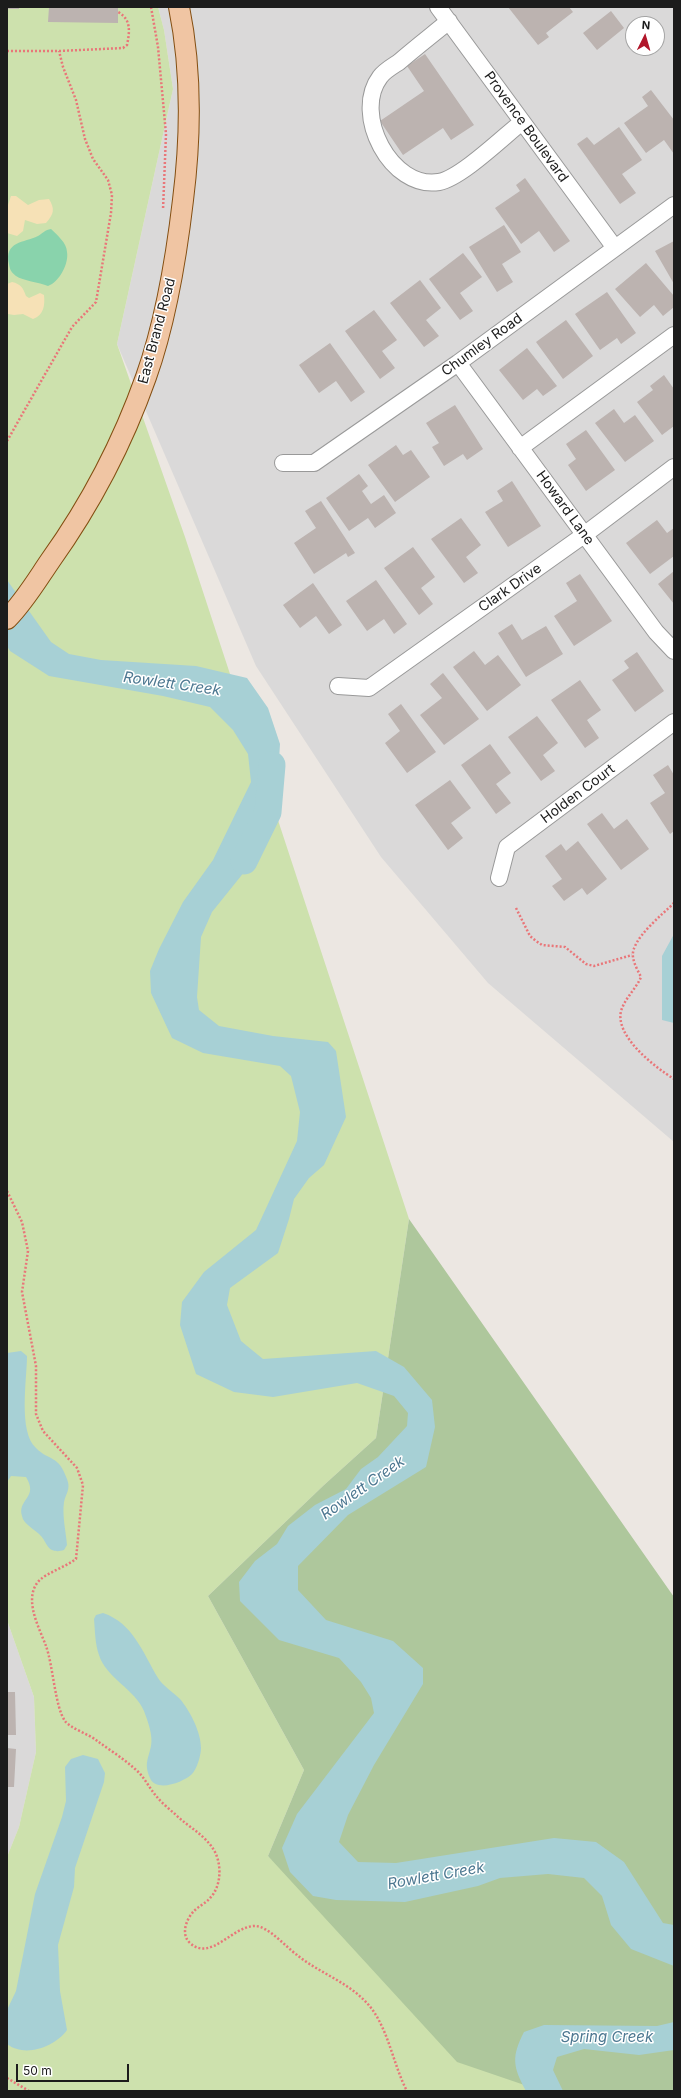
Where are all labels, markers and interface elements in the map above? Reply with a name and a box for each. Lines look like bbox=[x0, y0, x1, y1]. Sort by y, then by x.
north arrow bbox=[625, 16, 665, 56]
text: N bbox=[641, 18, 651, 32]
street label: Provence Boulevard bbox=[480, 68, 572, 186]
street label: East Brand Road bbox=[135, 276, 179, 386]
street label: Chumley Road bbox=[438, 310, 526, 380]
street label: Howard Lane bbox=[532, 468, 598, 548]
street label: Clark Drive bbox=[475, 560, 545, 616]
water label: Rowlett Creek bbox=[122, 668, 222, 700]
street label: Holden Court bbox=[538, 761, 618, 827]
water label: Rowlett Creek bbox=[318, 1452, 408, 1524]
water label: Rowlett Creek bbox=[386, 1859, 486, 1893]
water label: Spring Creek bbox=[561, 2028, 653, 2046]
scale bar bbox=[18, 2056, 131, 2082]
text: 50 m bbox=[23, 2063, 52, 2078]

